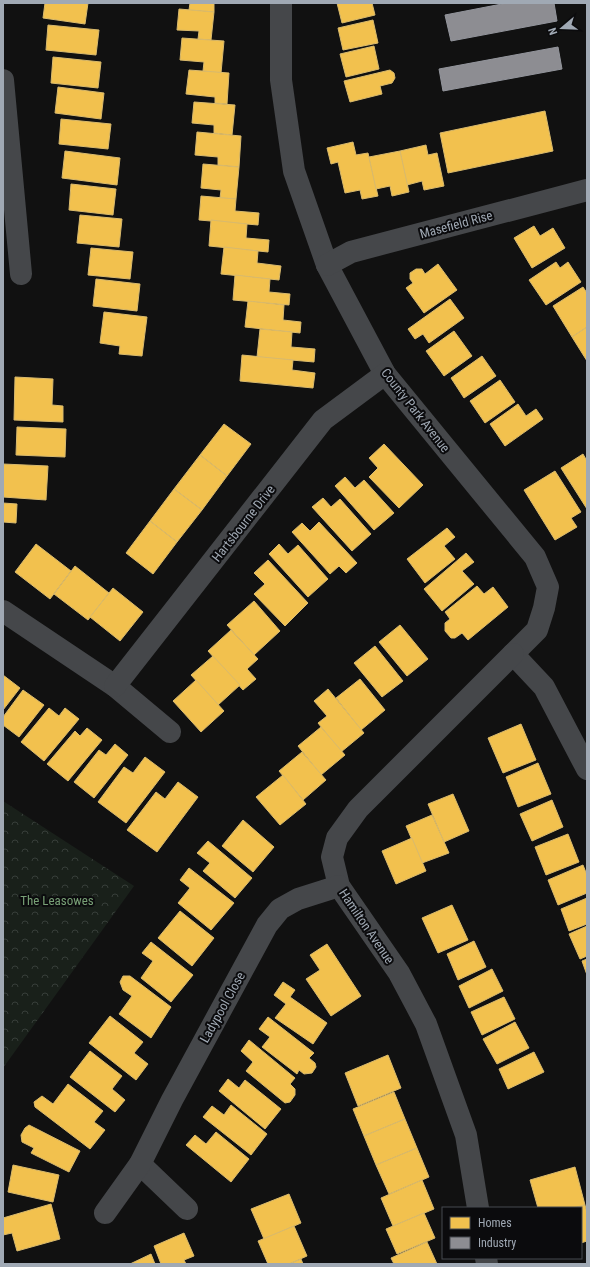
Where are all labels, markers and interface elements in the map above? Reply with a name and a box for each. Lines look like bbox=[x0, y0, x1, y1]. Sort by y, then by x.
north arrow bbox=[542, 8, 582, 48]
text: N bbox=[546, 26, 560, 36]
street label: Masefield Rise bbox=[418, 208, 494, 241]
street label: County Park Avenue bbox=[378, 365, 453, 455]
street label: Hartsbourne Drive bbox=[209, 482, 278, 565]
street label: Hamilton Avenue bbox=[336, 886, 397, 967]
park label: The Leasowes bbox=[20, 893, 94, 908]
street label: Ladypool Close bbox=[197, 969, 248, 1045]
legend bbox=[442, 1207, 582, 1259]
text: Homes bbox=[478, 1216, 512, 1230]
text: Industry bbox=[478, 1236, 516, 1250]

